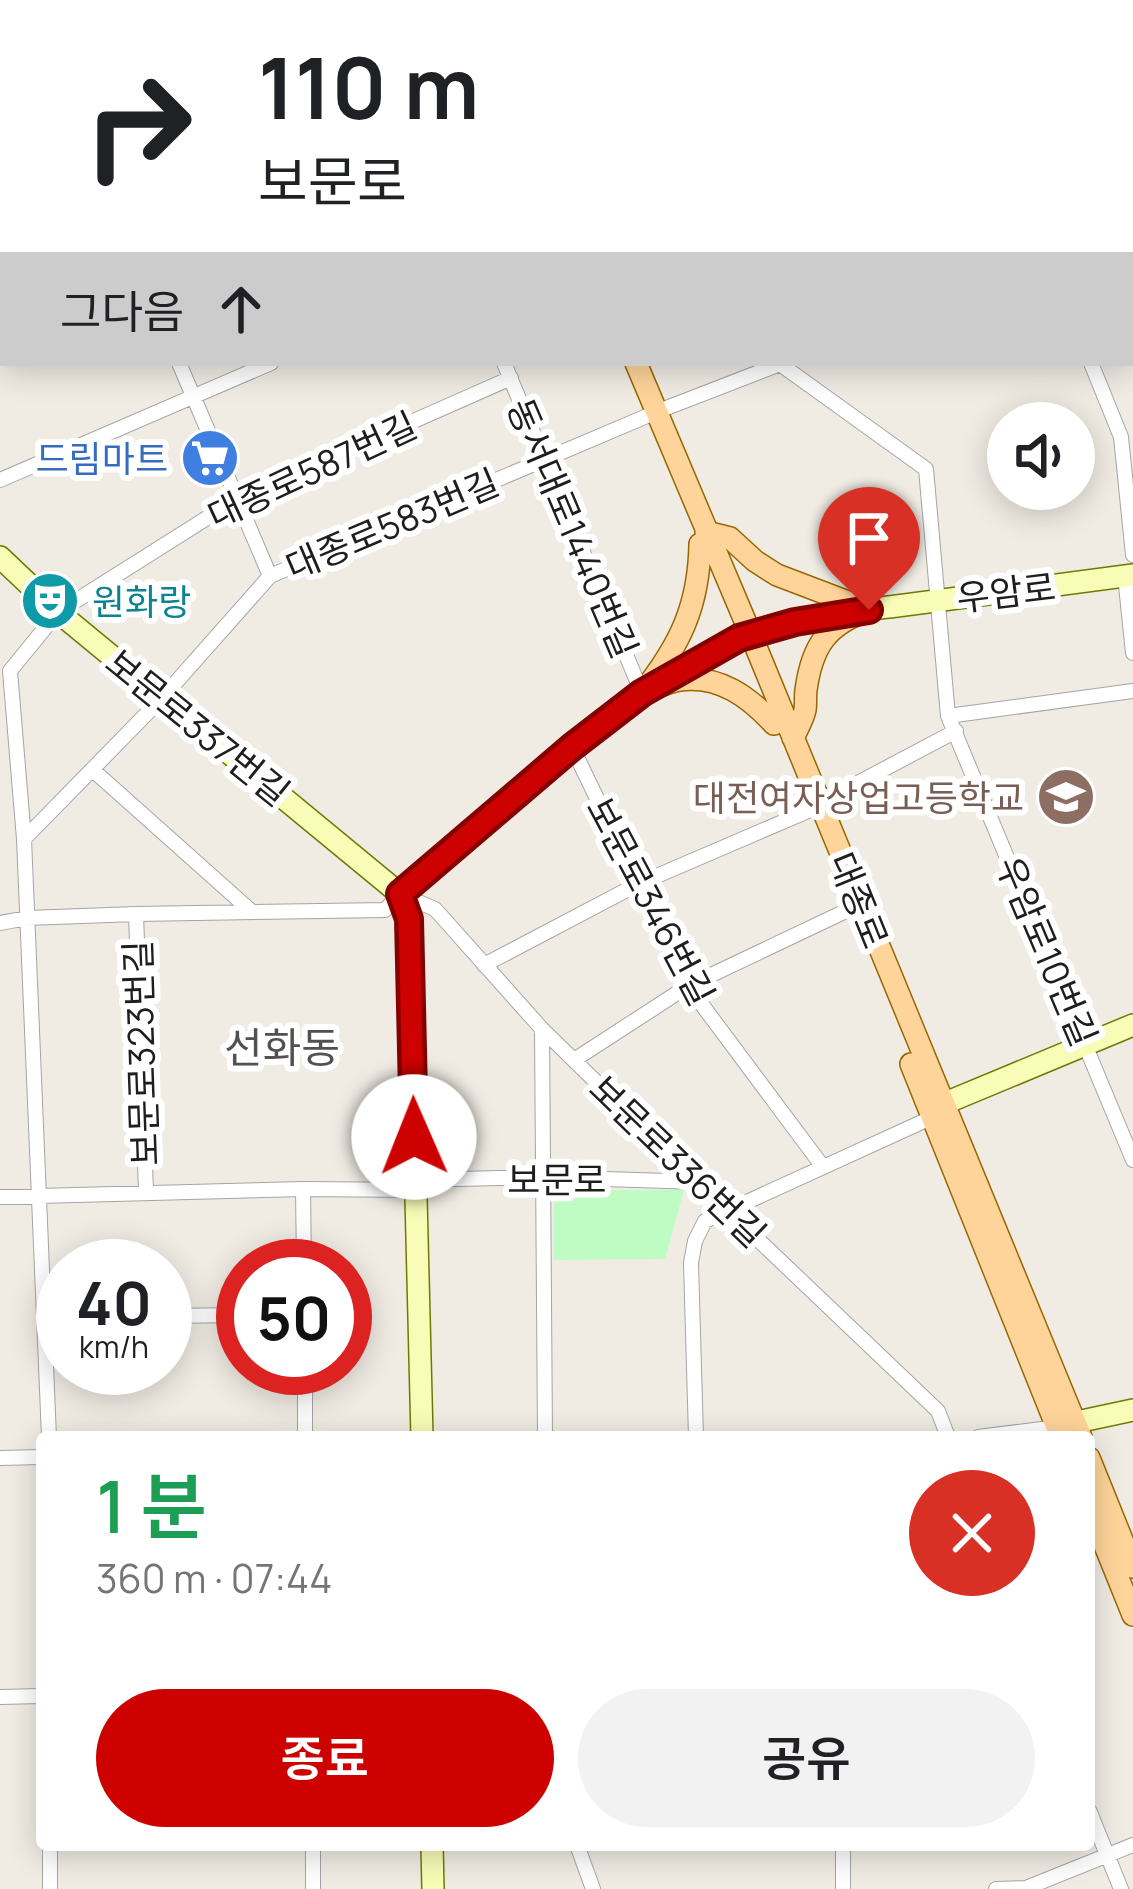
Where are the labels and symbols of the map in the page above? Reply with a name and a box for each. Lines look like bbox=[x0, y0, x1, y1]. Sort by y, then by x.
street label: 동서대로1440번길 bbox=[496, 391, 650, 665]
street label: 대종로587번길 bbox=[200, 400, 424, 540]
supermarket icon: 드림마트 bbox=[179, 427, 241, 489]
place label: 드림마트 bbox=[36, 434, 168, 483]
street label: 대종로583번길 bbox=[278, 457, 506, 591]
pin bbox=[818, 487, 920, 610]
street label: 우암로 bbox=[954, 562, 1058, 622]
theatre icon: 원화랑 bbox=[19, 570, 81, 632]
place label: 원화랑 bbox=[92, 577, 191, 626]
street label: 보문로337번길 bbox=[96, 638, 300, 816]
school or university icon: 대전여자상업고등학교 bbox=[1035, 766, 1097, 828]
place label: 대전여자상업고등학교 bbox=[693, 773, 1024, 822]
street label: 보문로346번길 bbox=[576, 788, 726, 1014]
street label: 대종로 bbox=[818, 845, 900, 955]
street label: 우암로10번길 bbox=[985, 849, 1109, 1053]
street label: 보문로323번길 bbox=[113, 939, 169, 1167]
district label: 선화동 bbox=[224, 1018, 340, 1076]
street label: 보문로336번길 bbox=[579, 1064, 777, 1258]
position arrow bbox=[351, 1074, 477, 1200]
street label: 보문로 bbox=[507, 1155, 607, 1204]
speed limit sign: 50 bbox=[216, 1239, 372, 1395]

